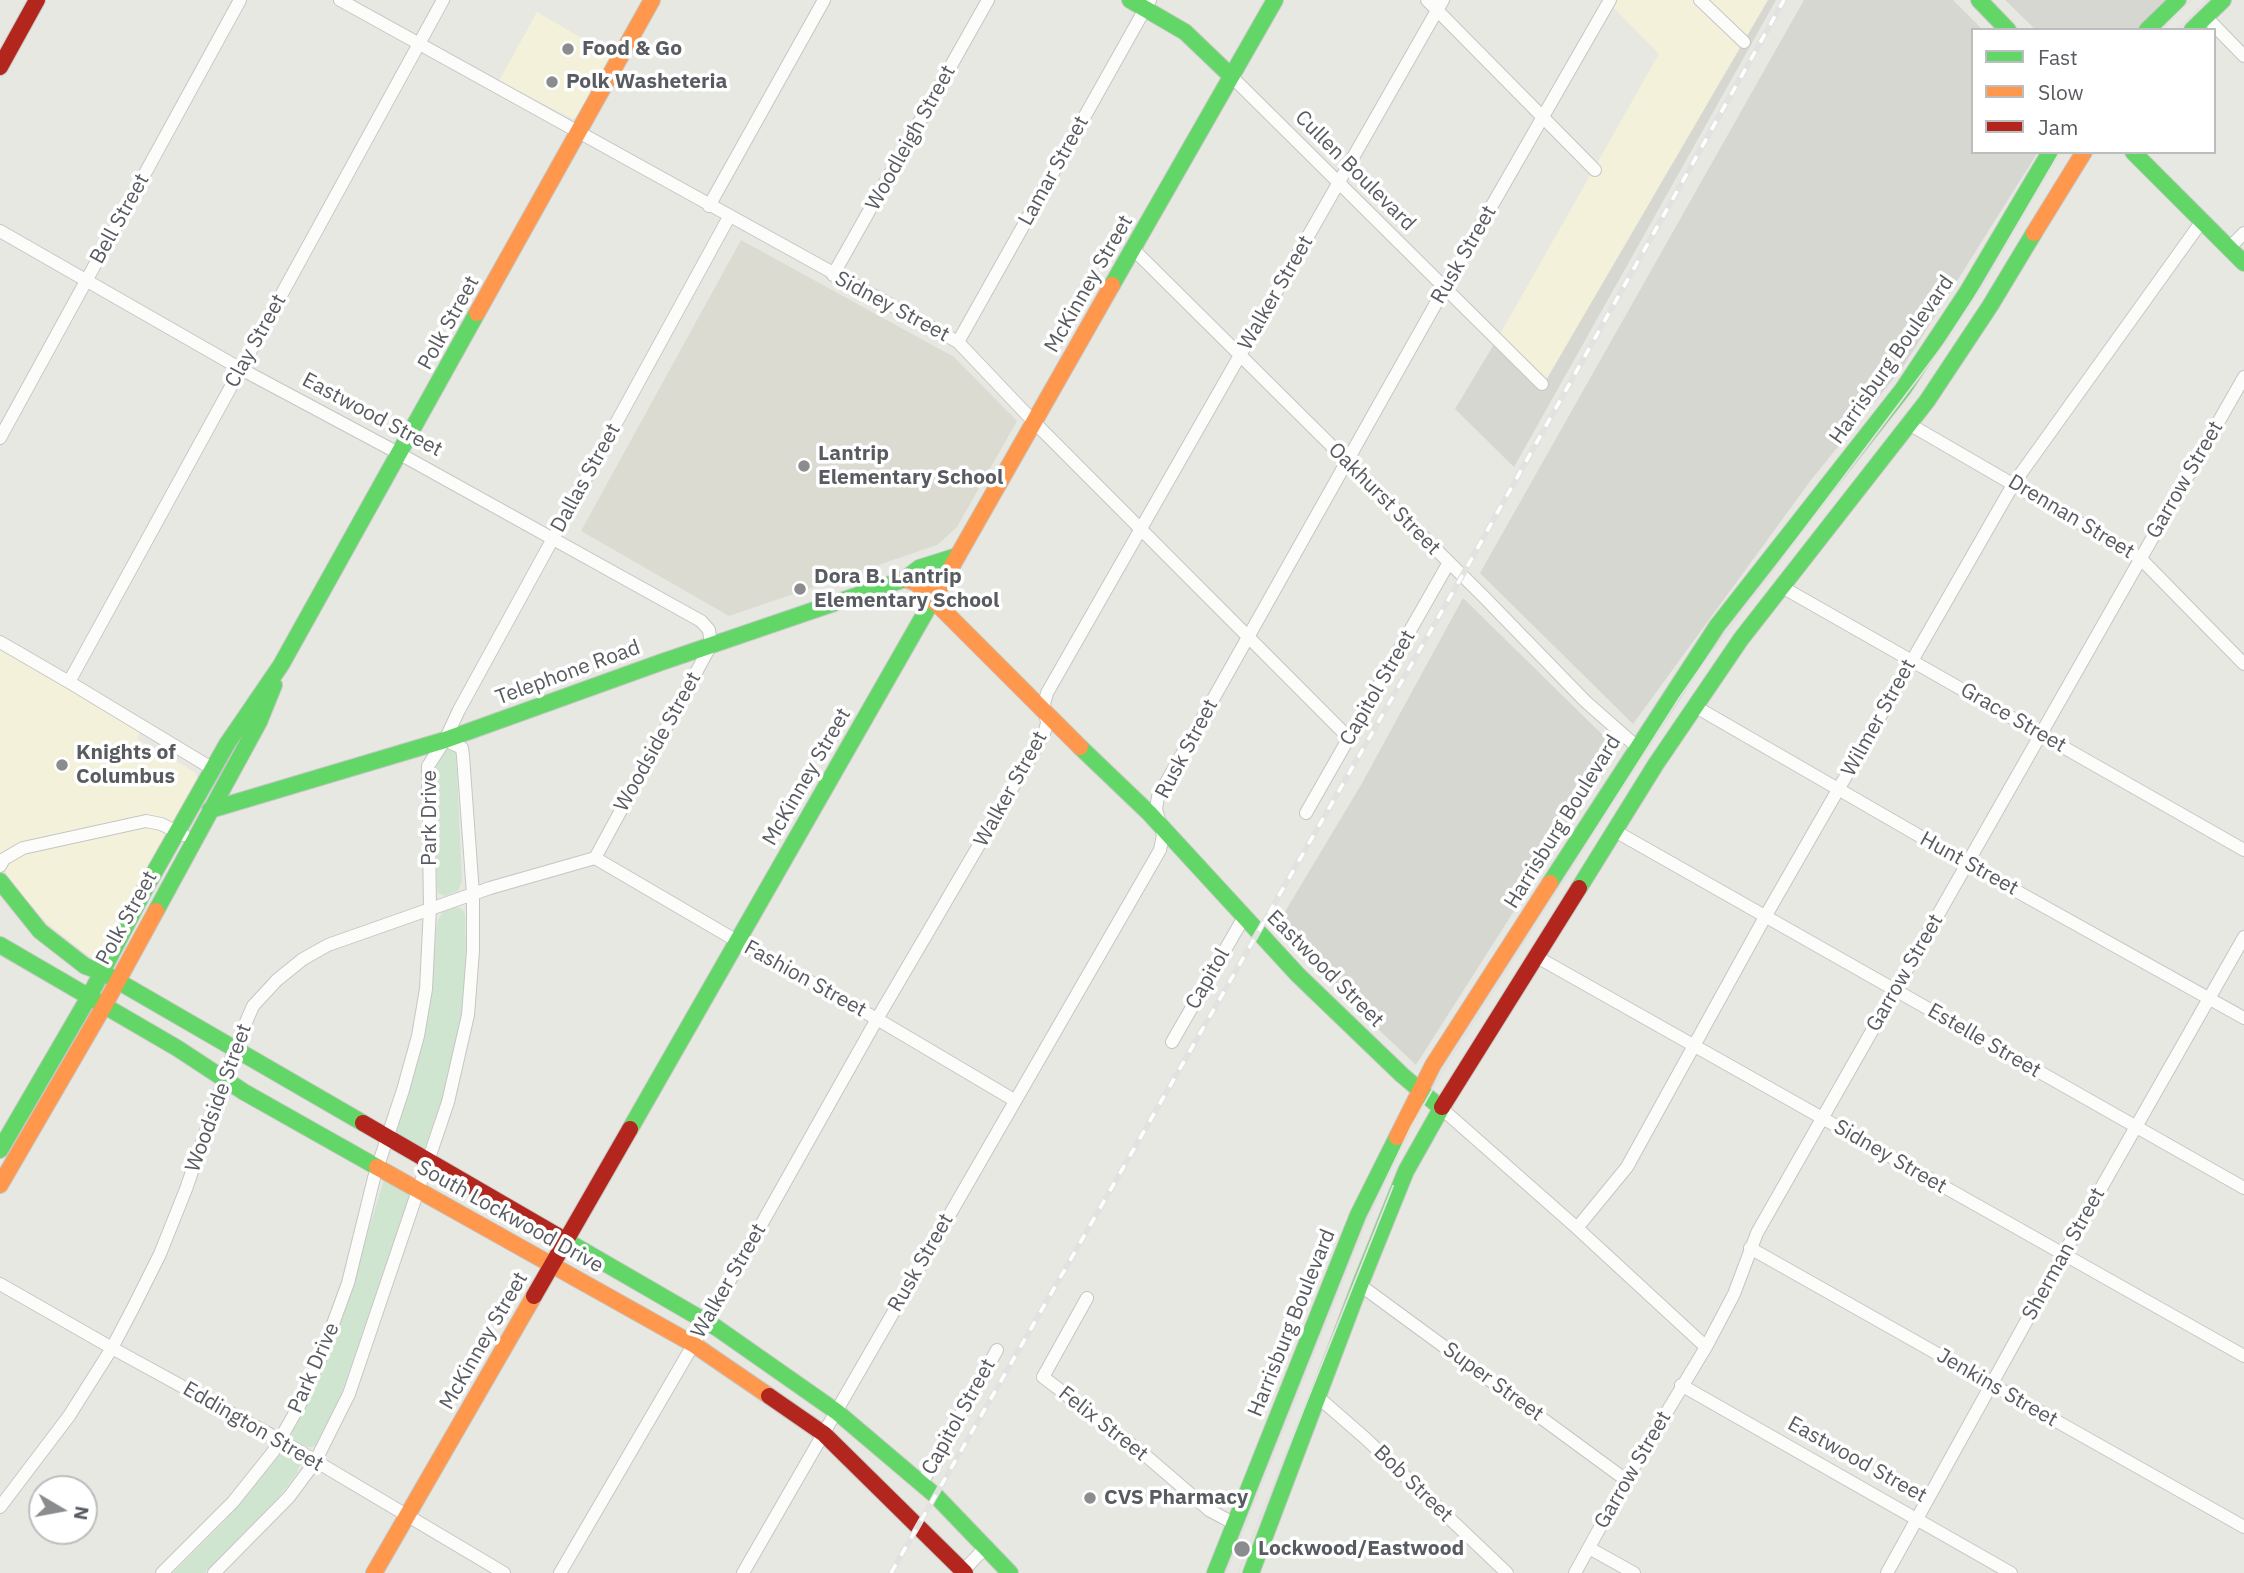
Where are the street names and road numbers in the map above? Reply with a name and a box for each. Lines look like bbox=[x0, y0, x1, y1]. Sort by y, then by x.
street label: Woodleigh Street bbox=[861, 61, 961, 215]
street label: Cullen Boulevard bbox=[1289, 105, 1421, 237]
street label: Lamar Street bbox=[1014, 112, 1094, 230]
street label: Bell Street bbox=[85, 170, 155, 268]
street label: Rusk Street bbox=[1426, 201, 1502, 309]
street label: McKinney Street bbox=[1039, 211, 1139, 357]
street label: Walker Street bbox=[1233, 231, 1319, 355]
street label: Sidney Street bbox=[830, 266, 954, 348]
street label: Harrisburg Boulevard bbox=[1824, 271, 1960, 449]
street label: Polk Street bbox=[413, 272, 485, 374]
street label: Clay Street bbox=[220, 290, 292, 392]
street label: Eastwood Street bbox=[298, 367, 446, 463]
street label: Garrow Street bbox=[2141, 417, 2229, 543]
street label: Dallas Street bbox=[546, 419, 626, 537]
street label: Oakhurst Street bbox=[1323, 438, 1445, 560]
street label: Drennan Street bbox=[2003, 469, 2139, 565]
street label: Capitol Street bbox=[1335, 626, 1421, 750]
street label: Telephone Road bbox=[492, 635, 644, 711]
street label: Wilmer Street bbox=[1837, 655, 1921, 781]
street label: Woodside Street bbox=[609, 668, 707, 816]
street label: Grace Street bbox=[1956, 678, 2070, 758]
street label: Rusk Street bbox=[1150, 695, 1224, 803]
street label: McKinney Street bbox=[757, 704, 857, 850]
street label: Walker Street bbox=[969, 727, 1053, 851]
street label: Harrisburg Boulevard bbox=[1499, 731, 1627, 913]
street label: Park Drive bbox=[417, 770, 443, 866]
street label: Hunt Street bbox=[1915, 827, 2023, 901]
street label: Polk Street bbox=[91, 867, 163, 969]
street label: Eastwood Street bbox=[1261, 905, 1389, 1033]
street label: Garrow Street bbox=[1861, 910, 1949, 1036]
street label: Fashion Street bbox=[740, 935, 870, 1023]
street label: Capitol bbox=[1180, 944, 1236, 1014]
street label: Estelle Street bbox=[1923, 998, 2045, 1084]
street label: Woodside Street bbox=[181, 1020, 257, 1176]
street label: Sidney Street bbox=[1829, 1115, 1951, 1199]
street label: South Lockwood Drive bbox=[412, 1155, 608, 1279]
street label: Sherman Street bbox=[2017, 1183, 2111, 1325]
street label: Rusk Street bbox=[883, 1209, 959, 1317]
street label: Walker Street bbox=[686, 1219, 772, 1343]
street label: Harrisburg Boulevard bbox=[1243, 1226, 1341, 1420]
street label: McKinney Street bbox=[434, 1268, 534, 1414]
street label: Park Drive bbox=[283, 1319, 345, 1417]
street label: Super Street bbox=[1438, 1337, 1548, 1427]
street label: Jenkins Street bbox=[1932, 1343, 2062, 1433]
street label: Capitol Street bbox=[917, 1354, 1001, 1480]
street label: Eddington Street bbox=[178, 1377, 328, 1477]
street label: Felix Street bbox=[1053, 1381, 1153, 1467]
street label: Garrow Street bbox=[1589, 1407, 1677, 1533]
street label: Eastwood Street bbox=[1783, 1411, 1931, 1509]
street label: Bob Street bbox=[1368, 1440, 1458, 1528]

